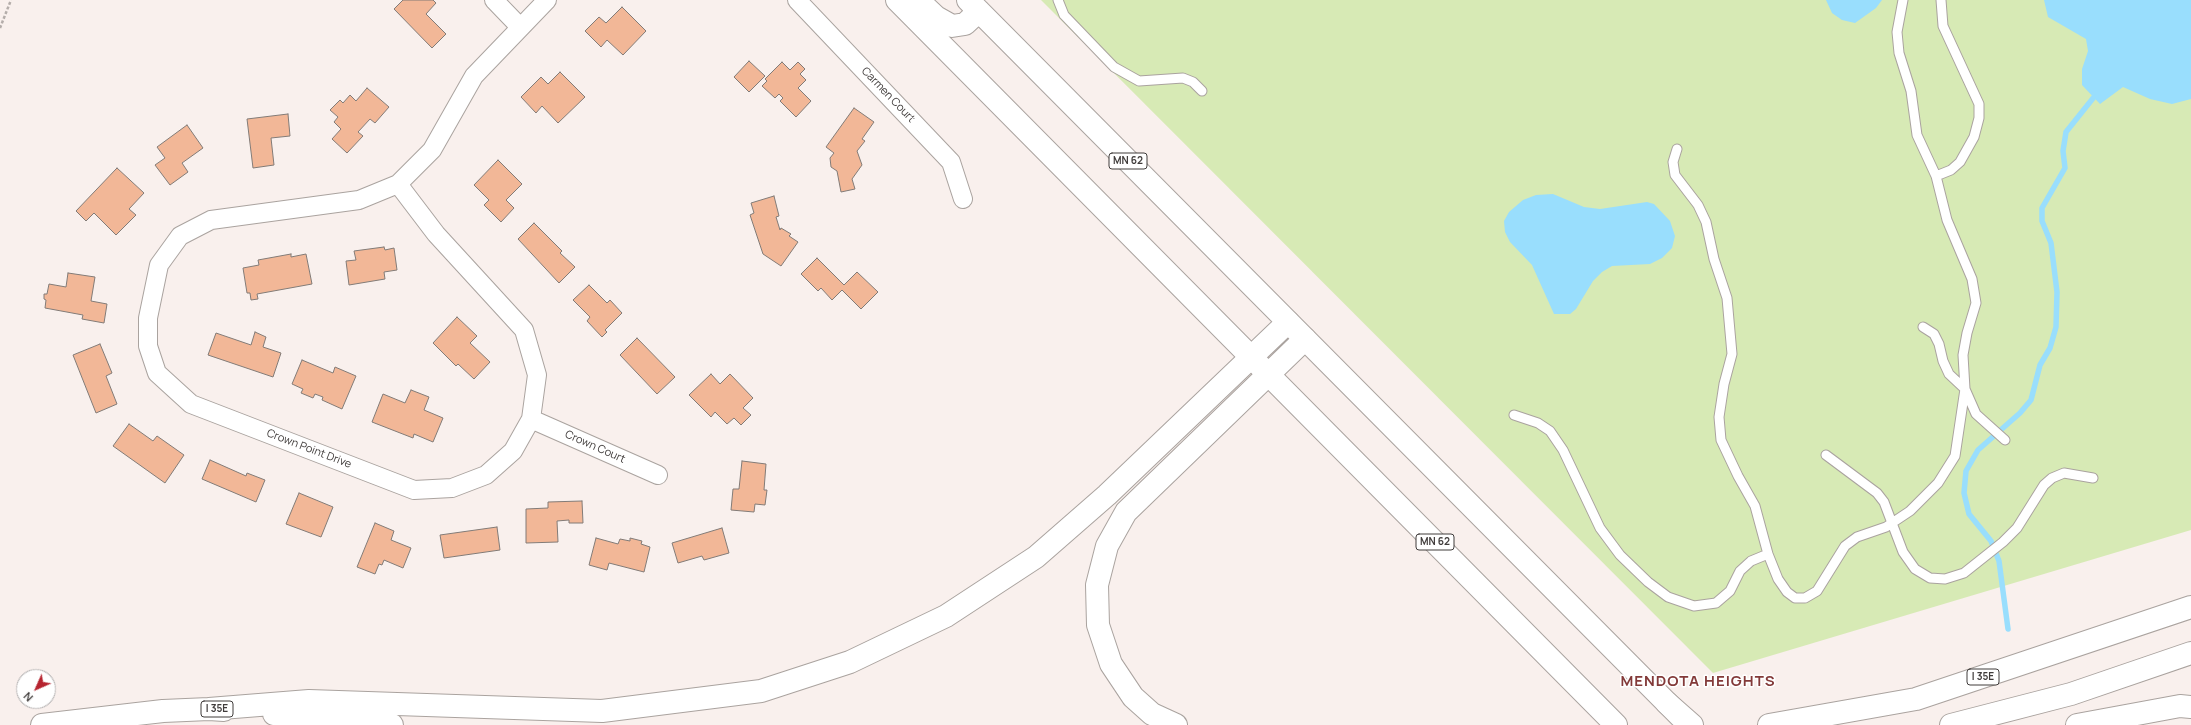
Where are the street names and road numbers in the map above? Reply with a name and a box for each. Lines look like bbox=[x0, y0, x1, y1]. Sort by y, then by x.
street label: Carmen Court bbox=[858, 65, 918, 125]
road number: MN 62 bbox=[1109, 153, 1147, 169]
street label: Crown Point Drive bbox=[265, 427, 353, 471]
street label: Crown Court bbox=[563, 428, 627, 466]
road number: MN 62 bbox=[1416, 534, 1454, 550]
road number: I 35E bbox=[1967, 669, 1999, 685]
road number: I 35E bbox=[201, 701, 233, 717]

